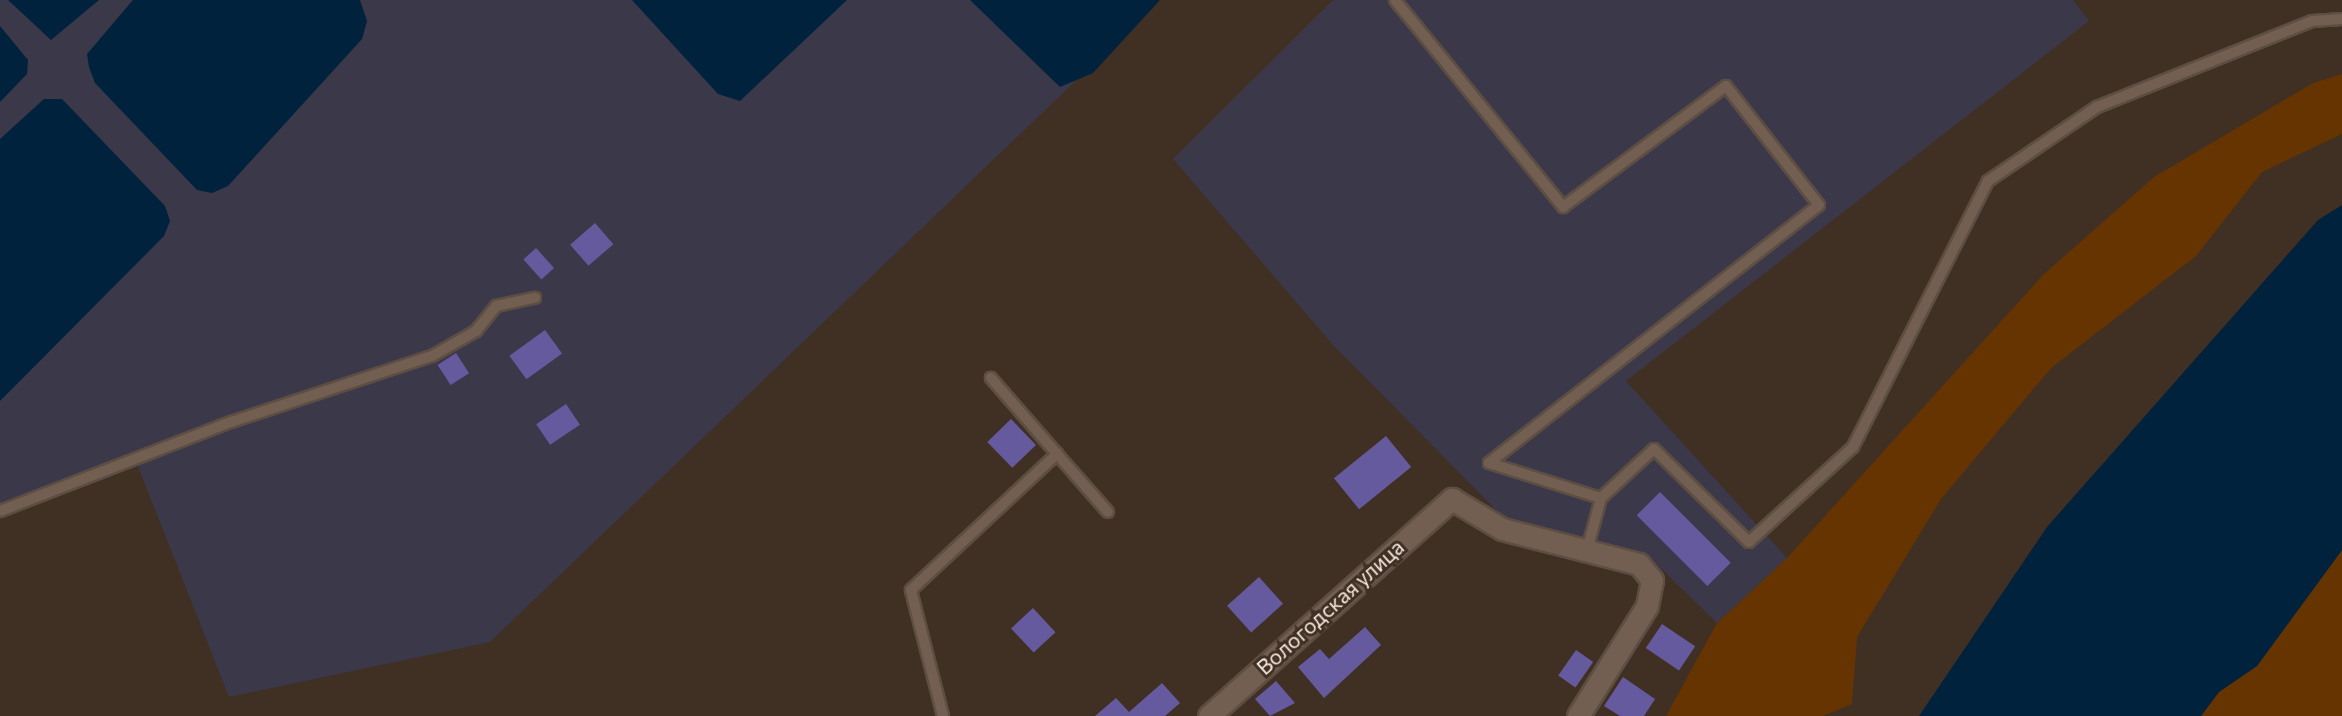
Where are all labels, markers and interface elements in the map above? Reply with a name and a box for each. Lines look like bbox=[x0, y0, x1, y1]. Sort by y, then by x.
street label: Вологодская улица bbox=[1251, 534, 1409, 680]

